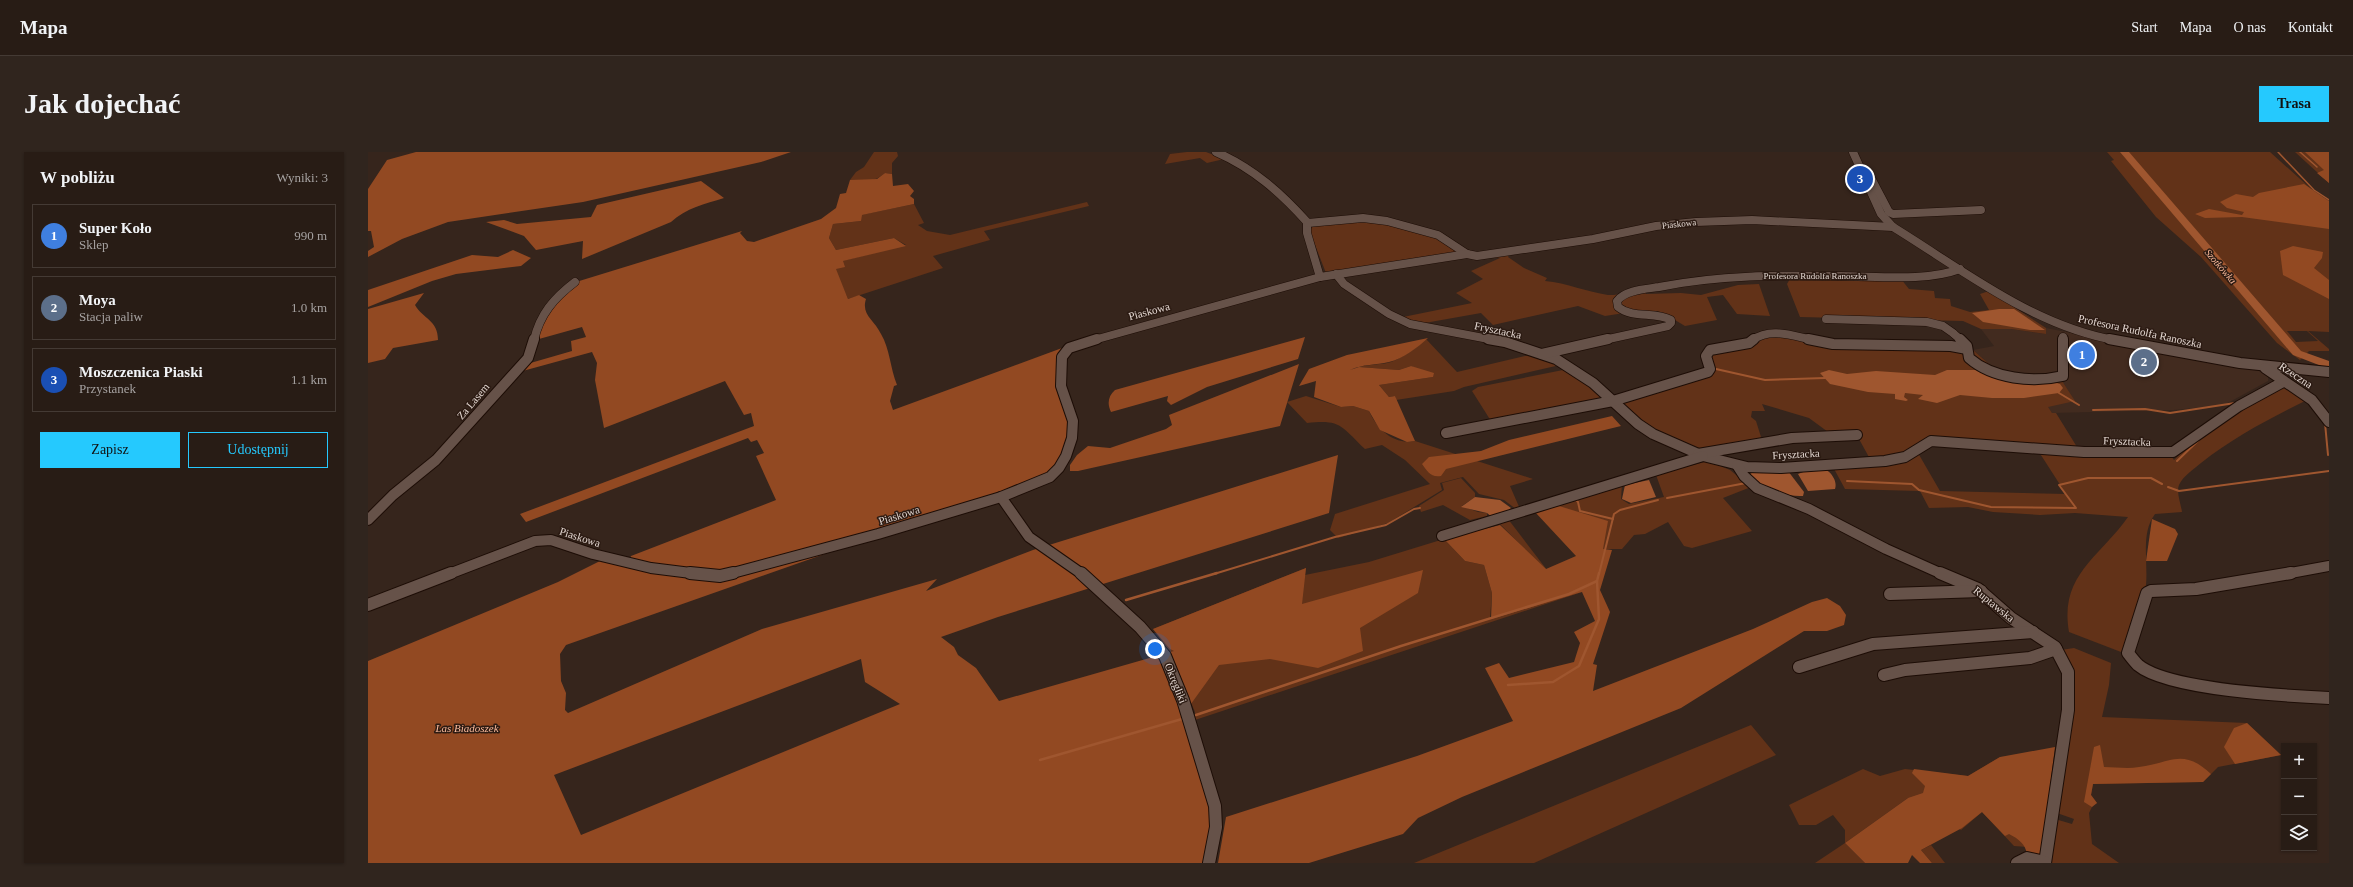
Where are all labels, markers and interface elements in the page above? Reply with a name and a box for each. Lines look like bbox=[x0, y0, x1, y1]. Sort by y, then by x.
text: Mapa bbox=[20, 17, 68, 38]
text: Start bbox=[2131, 20, 2158, 35]
text: Mapa bbox=[2180, 20, 2212, 35]
text: O nas bbox=[2234, 20, 2266, 35]
text: Kontakt bbox=[2288, 20, 2333, 35]
button: Trasa bbox=[2259, 86, 2329, 122]
text: Jak dojechać bbox=[24, 88, 180, 119]
pin: 3 bbox=[1847, 164, 1873, 194]
text: W pobliżu bbox=[40, 168, 115, 187]
text: Wyniki: 3 bbox=[276, 170, 328, 185]
street label: Piaskowa bbox=[1661, 217, 1697, 231]
text: Super Koło bbox=[79, 220, 152, 236]
text: 1 bbox=[51, 228, 57, 243]
text: 990 m bbox=[294, 228, 327, 243]
text: Sklep bbox=[79, 237, 109, 252]
water label: Szotkówka bbox=[2203, 247, 2239, 286]
street label: Profesora Rudolfa Ranoszka bbox=[1764, 271, 1866, 281]
text: Moya bbox=[79, 292, 116, 308]
text: 2 bbox=[51, 300, 57, 315]
text: 1.0 km bbox=[291, 300, 327, 315]
street label: Piaskowa bbox=[1127, 300, 1171, 322]
text: Stacja paliw bbox=[79, 309, 143, 324]
street label: Profesora Rudolfa Ranoszka bbox=[2077, 312, 2203, 350]
street label: Frysztacka bbox=[1473, 319, 1523, 341]
pin: 1 bbox=[2069, 340, 2095, 370]
pin: 2 bbox=[2131, 347, 2157, 377]
street label: Rzeczna bbox=[2277, 360, 2315, 390]
text: Moszczenica Piaski bbox=[79, 364, 203, 380]
text: 3 bbox=[51, 372, 57, 387]
text: 1.1 km bbox=[291, 372, 327, 387]
street label: Za Lasem bbox=[454, 380, 492, 422]
text: Przystanek bbox=[79, 381, 136, 396]
button: Zapisz bbox=[40, 432, 180, 468]
button: Udostępnij bbox=[188, 432, 328, 468]
street label: Frysztacka bbox=[2103, 434, 2151, 448]
street label: Frysztacka bbox=[1772, 447, 1820, 461]
street label: Piaskowa bbox=[877, 503, 921, 527]
street label: Piaskowa bbox=[558, 525, 602, 549]
street label: Ruptawska bbox=[1971, 584, 2017, 624]
your location bbox=[1145, 639, 1165, 659]
street label: Okręgliki bbox=[1163, 661, 1189, 705]
park label: Las Biadoszek bbox=[434, 722, 500, 734]
map controls bbox=[2281, 743, 2317, 851]
button: + bbox=[2281, 743, 2317, 779]
button: − bbox=[2281, 779, 2317, 815]
button: layers bbox=[2281, 815, 2317, 851]

